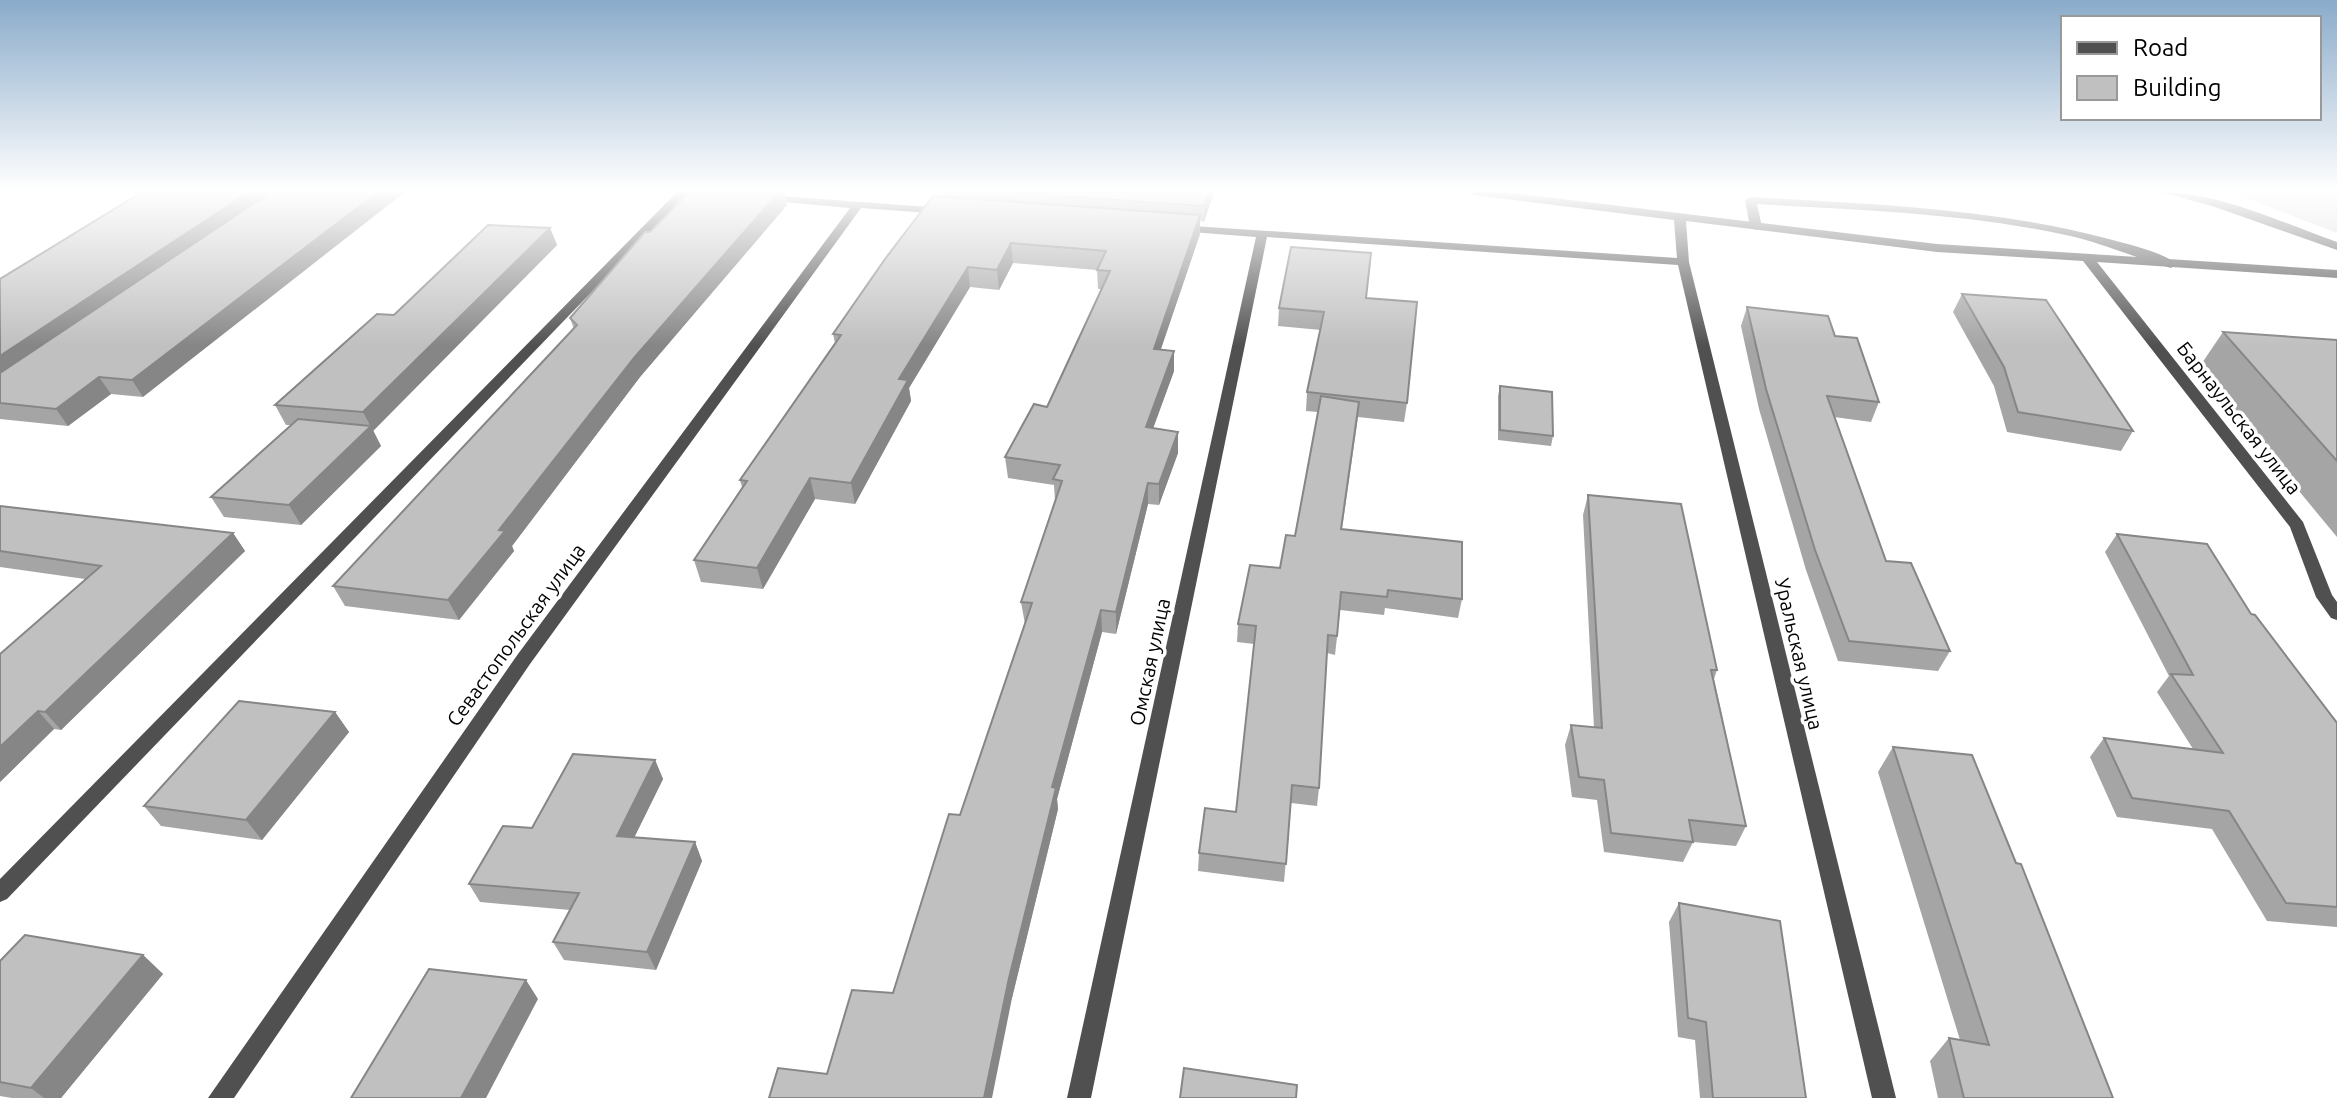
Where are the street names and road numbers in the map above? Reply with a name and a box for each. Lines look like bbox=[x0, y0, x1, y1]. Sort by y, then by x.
street label: Барнаульская улица bbox=[2173, 337, 2306, 499]
street label: Севастопольская улица bbox=[442, 539, 590, 730]
street label: Уральская улица bbox=[1771, 576, 1828, 732]
street label: Омская улица bbox=[1125, 596, 1174, 728]

